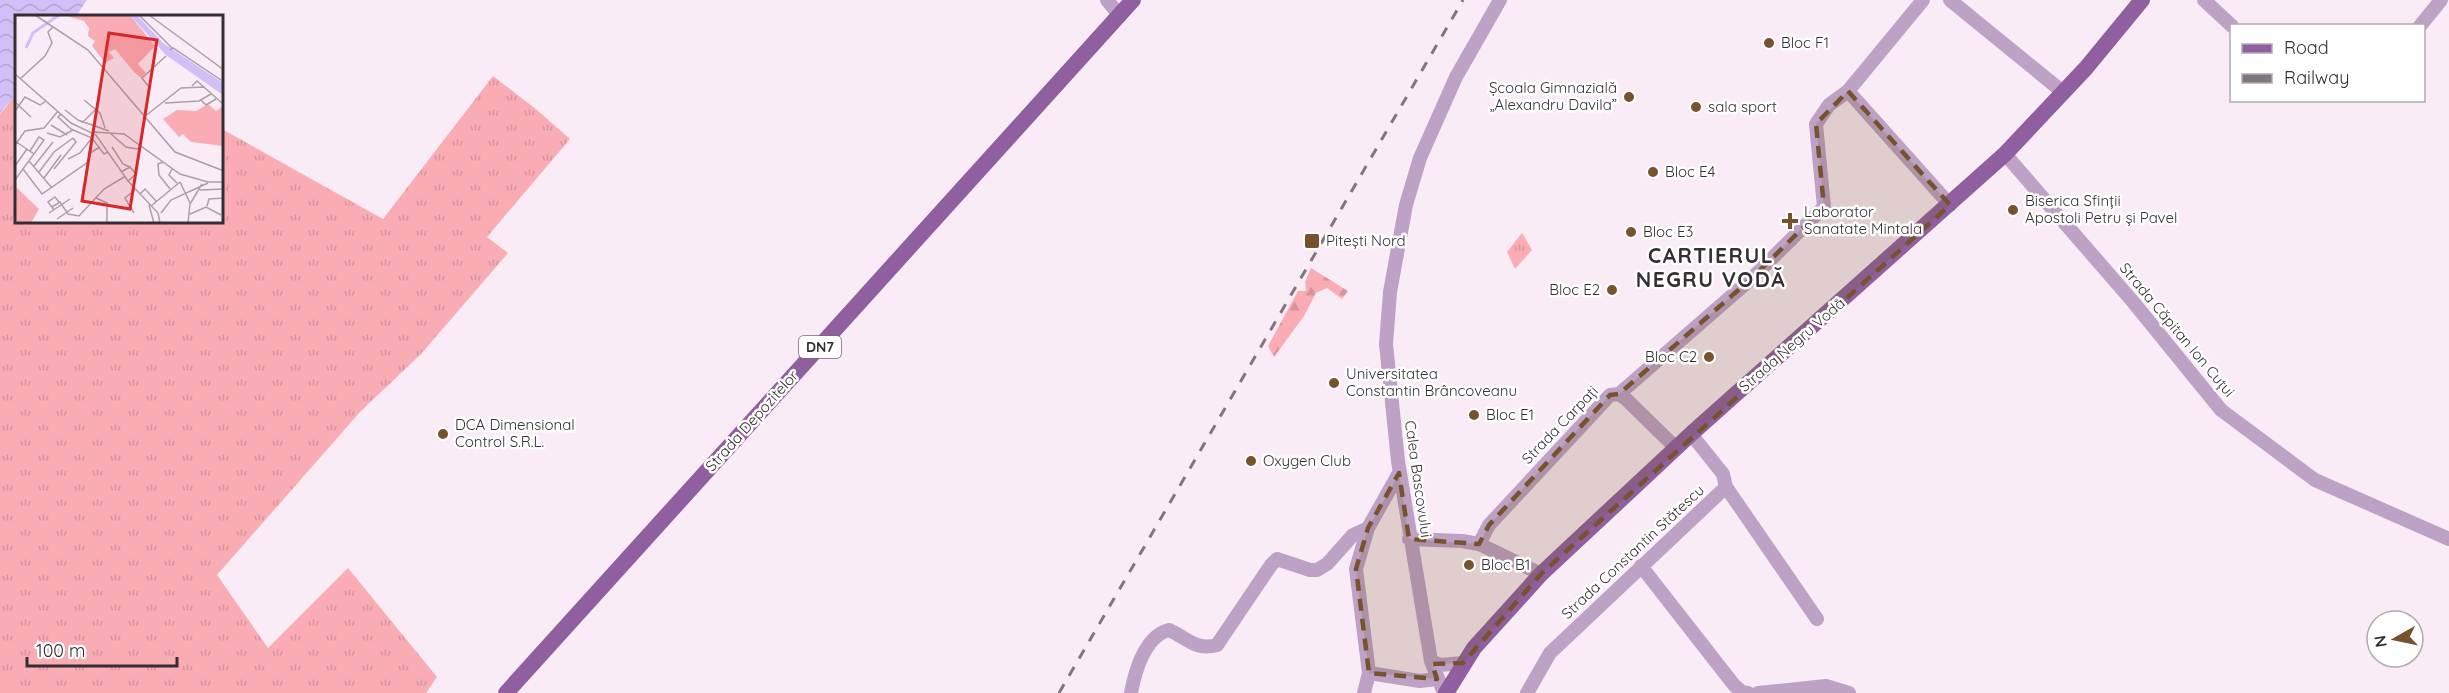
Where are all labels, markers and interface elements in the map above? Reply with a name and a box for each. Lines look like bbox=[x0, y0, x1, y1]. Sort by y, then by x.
inset map bbox=[15, 15, 224, 224]
legend bbox=[2230, 24, 2425, 102]
place label: Bloc F1 bbox=[1781, 33, 1829, 52]
marker: Bloc F1 bbox=[1762, 36, 1776, 50]
text: Road bbox=[2284, 36, 2329, 59]
text: Railway bbox=[2284, 66, 2350, 89]
place label: Școala Gimnazială „Alexandru Davila” bbox=[1489, 78, 1617, 114]
marker: Școala Gimnazială „Alexandru Davila” bbox=[1622, 90, 1636, 104]
place label: sala sport bbox=[1708, 97, 1777, 116]
marker: sala sport bbox=[1689, 100, 1703, 114]
place label: Bloc E4 bbox=[1665, 162, 1715, 181]
marker: Bloc E4 bbox=[1646, 165, 1660, 179]
place label: Biserica Sfinții Apostoli Petru și Pavel bbox=[2025, 191, 2177, 227]
place label: Laborator Sanatate Mintala bbox=[1804, 202, 1922, 238]
marker: Biserica Sfinții Apostoli Petru și Pavel bbox=[2006, 203, 2020, 217]
marker: Laborator Sanatate Mintala bbox=[1781, 212, 1799, 230]
place label: Bloc E3 bbox=[1643, 222, 1693, 241]
marker: Bloc E3 bbox=[1624, 225, 1638, 239]
place label: Pitești Nord bbox=[1326, 231, 1406, 250]
marker: Pitești Nord bbox=[1303, 232, 1321, 250]
district label: CARTIERUL NEGRU VODĂ bbox=[1636, 242, 1786, 292]
street label: Strada Căpitan Ion Cuțui bbox=[2116, 259, 2239, 401]
place label: Bloc E2 bbox=[1549, 280, 1600, 299]
marker: Bloc E2 bbox=[1605, 283, 1619, 297]
street label: Strada Negru Vodă bbox=[1735, 293, 1849, 396]
road number: DN7 bbox=[799, 336, 841, 358]
place label: Bloc C2 bbox=[1645, 347, 1697, 366]
marker: Bloc C2 bbox=[1702, 350, 1716, 364]
place label: Universitatea Constantin Brâncoveanu bbox=[1346, 364, 1517, 400]
street label: Strada Depozitelor bbox=[701, 366, 802, 475]
marker: Universitatea Constantin Brâncoveanu bbox=[1327, 376, 1341, 390]
street label: Strada Carpați bbox=[1518, 382, 1602, 468]
place label: Bloc E1 bbox=[1486, 405, 1534, 424]
marker: Bloc E1 bbox=[1467, 408, 1481, 422]
place label: DCA Dimensional Control S.R.L. bbox=[455, 415, 575, 451]
street label: Calea Bascovului bbox=[1401, 419, 1436, 539]
marker: DCA Dimensional Control S.R.L. bbox=[436, 427, 450, 441]
place label: Oxygen Club bbox=[1263, 451, 1351, 470]
marker: Oxygen Club bbox=[1244, 454, 1258, 468]
street label: Strada Constantin Stătescu bbox=[1557, 480, 1708, 623]
place label: Bloc B1 bbox=[1481, 555, 1530, 574]
marker: Bloc B1 bbox=[1462, 558, 1476, 572]
north arrow bbox=[2365, 609, 2425, 669]
scale bar bbox=[27, 630, 177, 668]
text: N bbox=[2369, 634, 2391, 649]
text: 100 m bbox=[36, 639, 85, 662]

